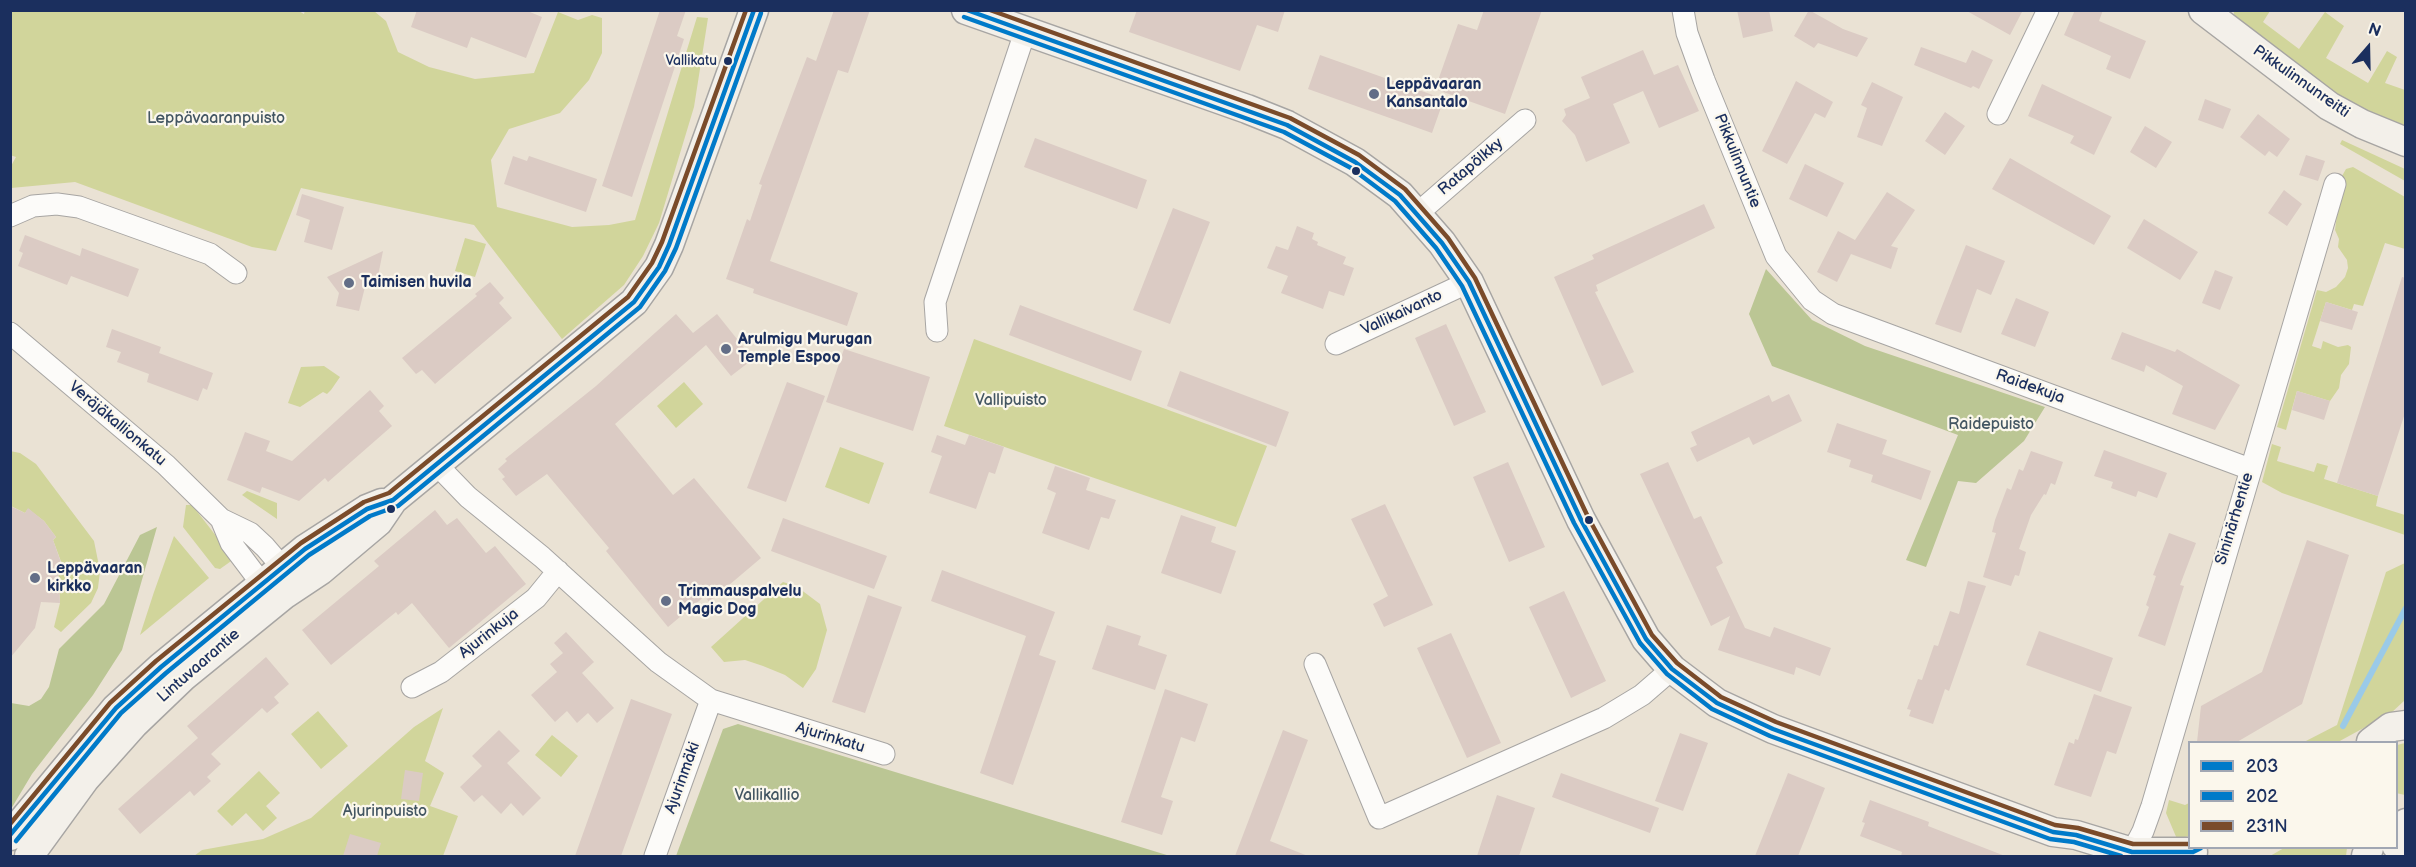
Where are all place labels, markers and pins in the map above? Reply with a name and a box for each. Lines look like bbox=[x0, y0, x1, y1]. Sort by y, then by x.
place label: Vallikatu bbox=[665, 53, 717, 69]
marker: Vallikatu bbox=[722, 55, 734, 67]
place label: Leppävaaran Kansantalo bbox=[1386, 75, 1481, 113]
marker: Leppävaaran Kansantalo bbox=[1367, 87, 1381, 101]
unlabelled marker bbox=[1350, 165, 1362, 177]
place label: Taimisen huvila bbox=[361, 273, 472, 293]
marker: Taimisen huvila bbox=[342, 276, 356, 290]
place label: Arulmigu Murugan Temple Espoo bbox=[738, 330, 872, 368]
marker: Arulmigu Murugan Temple Espoo bbox=[719, 342, 733, 356]
unlabelled marker bbox=[385, 503, 397, 515]
unlabelled marker bbox=[1583, 514, 1595, 526]
place label: Leppävaaran kirkko bbox=[47, 559, 142, 597]
marker: Leppävaaran kirkko bbox=[28, 571, 42, 585]
place label: Trimmauspalvelu Magic Dog bbox=[678, 582, 802, 620]
marker: Trimmauspalvelu Magic Dog bbox=[659, 594, 673, 608]

